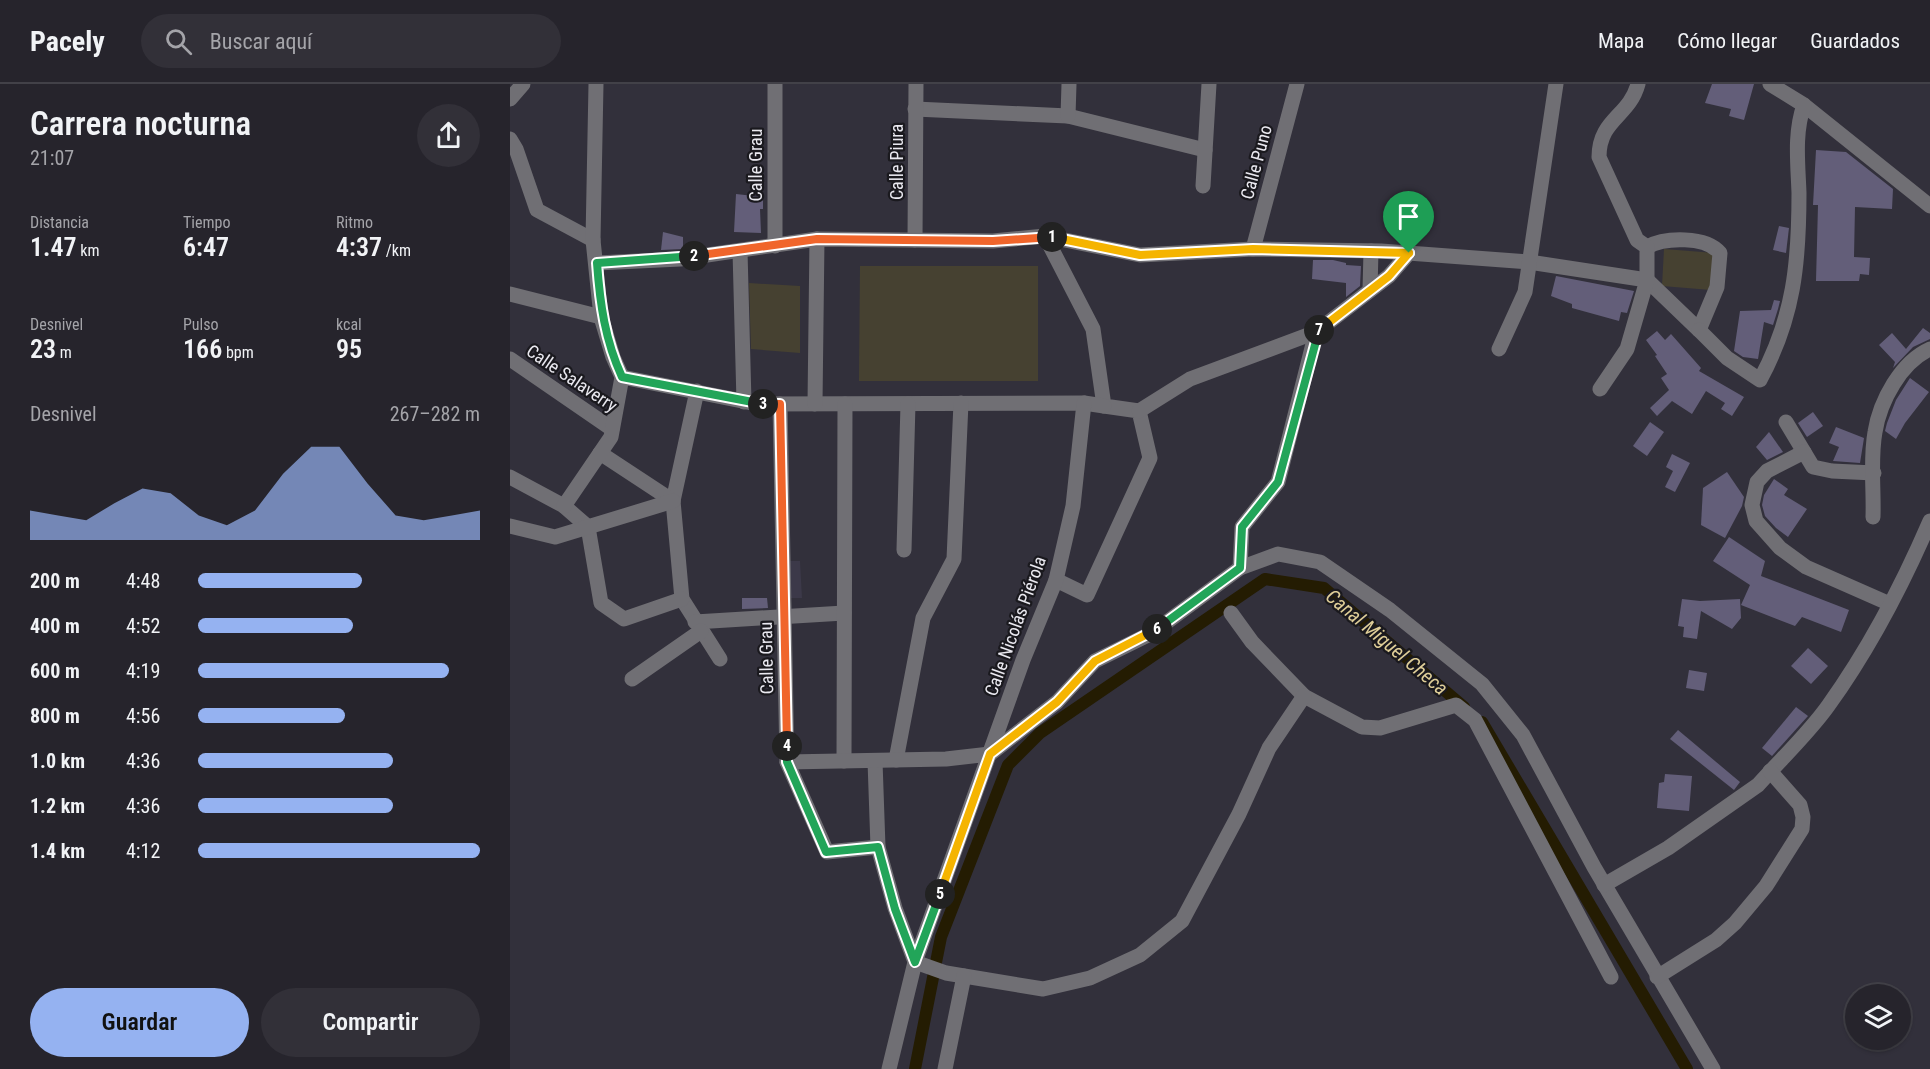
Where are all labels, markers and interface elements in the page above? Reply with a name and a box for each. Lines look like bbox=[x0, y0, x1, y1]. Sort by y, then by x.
search box bbox=[141, 14, 561, 68]
text: Pacely bbox=[30, 25, 105, 58]
icon: search bbox=[162, 25, 195, 58]
text: Buscar aquí bbox=[210, 29, 312, 54]
text: Mapa bbox=[1598, 29, 1644, 53]
text: Cómo llegar bbox=[1677, 29, 1777, 53]
text: Guardados bbox=[1810, 29, 1900, 53]
text: Carrera nocturna bbox=[30, 104, 251, 143]
button: share bbox=[417, 104, 480, 167]
street label: Calle Puno bbox=[1236, 123, 1276, 201]
street label: Calle Piura bbox=[886, 124, 907, 200]
street label: Calle Grau bbox=[745, 129, 766, 201]
text: 21:07 bbox=[30, 146, 74, 170]
pin bbox=[1383, 191, 1434, 253]
icon: arrive bbox=[1392, 200, 1425, 233]
text: Distancia bbox=[30, 213, 89, 232]
text: Tiempo bbox=[183, 213, 230, 232]
text: Ritmo bbox=[336, 213, 373, 232]
pin: 1 bbox=[1037, 222, 1067, 252]
text: 1 bbox=[1048, 227, 1056, 246]
text: 1.47 bbox=[30, 232, 77, 262]
text: 6:47 bbox=[183, 232, 229, 262]
text: 4:37 bbox=[336, 232, 382, 262]
text: km bbox=[77, 241, 100, 260]
text: /km bbox=[382, 241, 411, 260]
pin: 2 bbox=[679, 241, 709, 271]
text: 2 bbox=[690, 246, 698, 265]
text: Desnivel bbox=[30, 315, 83, 334]
text: Pulso bbox=[183, 315, 219, 334]
text: kcal bbox=[336, 315, 362, 334]
pin: 7 bbox=[1304, 315, 1334, 345]
text: 7 bbox=[1315, 320, 1323, 339]
text: 23 bbox=[30, 334, 56, 364]
text: 166 bbox=[183, 334, 222, 364]
text: 95 bbox=[336, 334, 362, 364]
street label: Calle Salaverry bbox=[523, 340, 622, 416]
text: m bbox=[56, 343, 72, 362]
text: bpm bbox=[222, 343, 254, 362]
pin: 3 bbox=[748, 389, 778, 419]
text: 3 bbox=[759, 394, 767, 413]
text: Desnivel bbox=[30, 402, 97, 426]
text: 267–282 m bbox=[390, 402, 480, 426]
street label: Calle Nicolás Piérola bbox=[980, 553, 1050, 699]
text: 200 m bbox=[30, 569, 80, 593]
text: 4:48 bbox=[126, 569, 160, 593]
water label: Canal Miguel Checa bbox=[1321, 584, 1453, 700]
text: 400 m bbox=[30, 614, 80, 638]
text: 4:52 bbox=[126, 614, 160, 638]
pin: 6 bbox=[1142, 614, 1172, 644]
text: 6 bbox=[1153, 619, 1161, 638]
street label: Calle Grau bbox=[755, 621, 777, 695]
text: 600 m bbox=[30, 659, 80, 683]
text: 4:19 bbox=[126, 659, 160, 683]
text: 800 m bbox=[30, 704, 80, 728]
text: 4:56 bbox=[126, 704, 160, 728]
pin: 4 bbox=[772, 731, 802, 761]
text: 4 bbox=[783, 736, 791, 755]
text: 1.0 km bbox=[30, 749, 85, 773]
text: 4:36 bbox=[126, 749, 160, 773]
text: 1.2 km bbox=[30, 794, 85, 818]
text: 4:36 bbox=[126, 794, 160, 818]
text: 1.4 km bbox=[30, 839, 85, 863]
text: 4:12 bbox=[126, 839, 160, 863]
pin: 5 bbox=[925, 879, 955, 909]
text: 5 bbox=[936, 884, 944, 903]
map controls bbox=[1845, 984, 1911, 1050]
button: layers bbox=[1845, 984, 1911, 1050]
button: Guardar bbox=[30, 988, 249, 1057]
button: Compartir bbox=[261, 988, 480, 1057]

